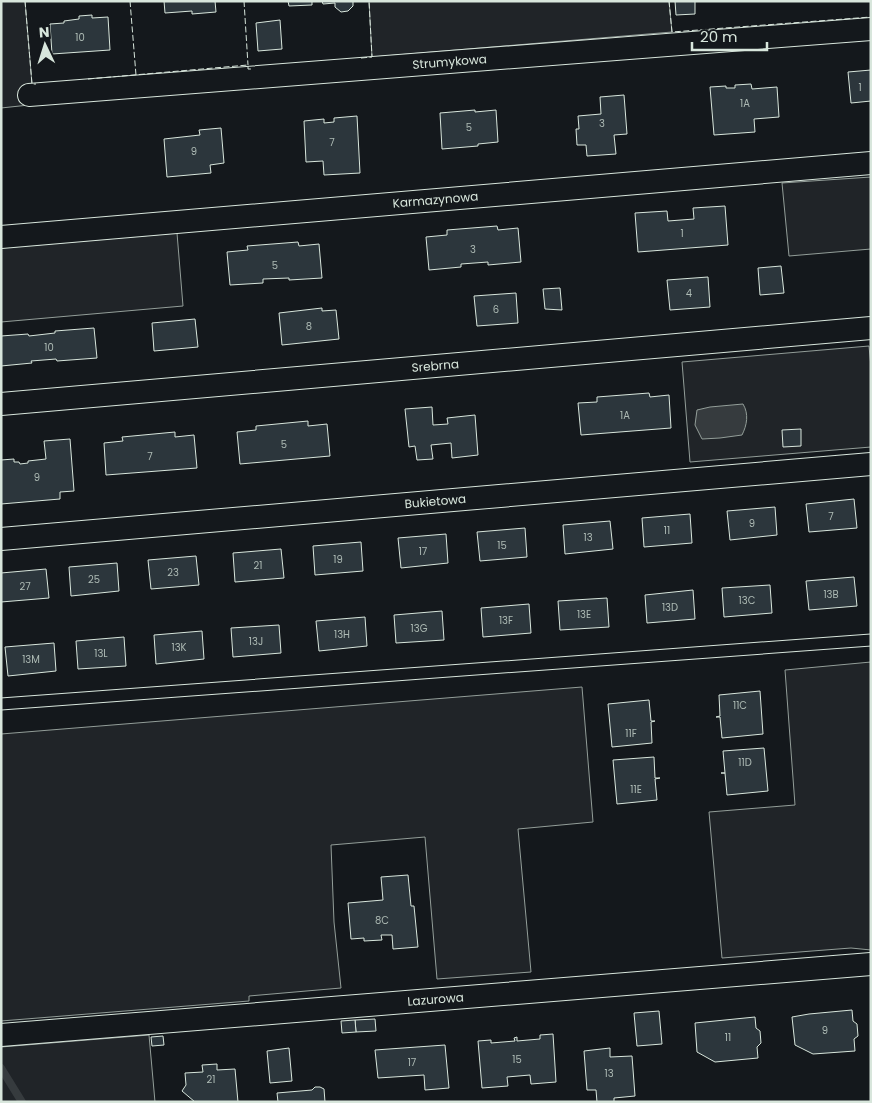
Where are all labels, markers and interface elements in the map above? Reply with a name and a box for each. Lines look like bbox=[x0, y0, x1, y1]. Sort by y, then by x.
north arrow bbox=[20, 20, 70, 70]
scale bar bbox=[692, 20, 767, 52]
text: N bbox=[38, 22, 50, 42]
text: 20 m bbox=[700, 26, 738, 47]
house number: 10 bbox=[75, 30, 85, 45]
street label: Strumykowa bbox=[412, 50, 488, 73]
house number: 1 bbox=[858, 80, 862, 95]
house number: 1A bbox=[740, 96, 750, 111]
house number: 3 bbox=[599, 116, 605, 131]
house number: 5 bbox=[466, 120, 472, 135]
house number: 7 bbox=[329, 135, 335, 150]
house number: 9 bbox=[191, 144, 197, 159]
street label: Karmazynowa bbox=[392, 187, 479, 212]
house number: 1 bbox=[680, 226, 684, 241]
house number: 3 bbox=[470, 242, 476, 257]
house number: 5 bbox=[272, 258, 278, 273]
house number: 4 bbox=[686, 286, 692, 301]
house number: 6 bbox=[493, 302, 499, 317]
house number: 8 bbox=[306, 319, 312, 334]
house number: 10 bbox=[44, 340, 54, 355]
street label: Srebrna bbox=[411, 355, 460, 376]
house number: 1A bbox=[620, 408, 630, 423]
house number: 5 bbox=[281, 437, 287, 452]
house number: 7 bbox=[147, 449, 153, 464]
house number: 9 bbox=[34, 470, 40, 485]
street label: Bukietowa bbox=[404, 490, 467, 512]
house number: 7 bbox=[828, 509, 834, 524]
house number: 9 bbox=[749, 516, 755, 531]
house number: 11 bbox=[664, 523, 670, 538]
house number: 13 bbox=[583, 530, 593, 545]
house number: 15 bbox=[497, 538, 507, 553]
house number: 17 bbox=[419, 544, 428, 559]
house number: 19 bbox=[333, 552, 343, 567]
house number: 21 bbox=[254, 558, 262, 573]
house number: 23 bbox=[167, 565, 179, 580]
house number: 25 bbox=[88, 572, 100, 587]
house number: 27 bbox=[19, 579, 31, 594]
house number: 13B bbox=[823, 587, 839, 602]
house number: 13C bbox=[739, 593, 756, 608]
house number: 13D bbox=[662, 600, 678, 615]
house number: 13E bbox=[577, 607, 591, 622]
house number: 13F bbox=[499, 613, 513, 628]
house number: 13G bbox=[411, 621, 428, 636]
house number: 13H bbox=[334, 627, 350, 642]
house number: 13J bbox=[249, 634, 263, 649]
house number: 13K bbox=[171, 640, 187, 655]
house number: 13L bbox=[94, 646, 108, 661]
house number: 13M bbox=[22, 652, 40, 667]
house number: 11C bbox=[733, 698, 747, 713]
house number: 11F bbox=[625, 726, 637, 741]
house number: 11D bbox=[738, 755, 752, 770]
house number: 11E bbox=[630, 782, 642, 797]
house number: 8C bbox=[375, 913, 389, 928]
street label: Lazurowa bbox=[407, 988, 464, 1010]
house number: 9 bbox=[822, 1023, 828, 1038]
house number: 11 bbox=[725, 1030, 731, 1045]
house number: 15 bbox=[512, 1052, 522, 1067]
house number: 17 bbox=[408, 1055, 417, 1070]
house number: 13 bbox=[604, 1066, 614, 1081]
house number: 21 bbox=[207, 1072, 215, 1087]

